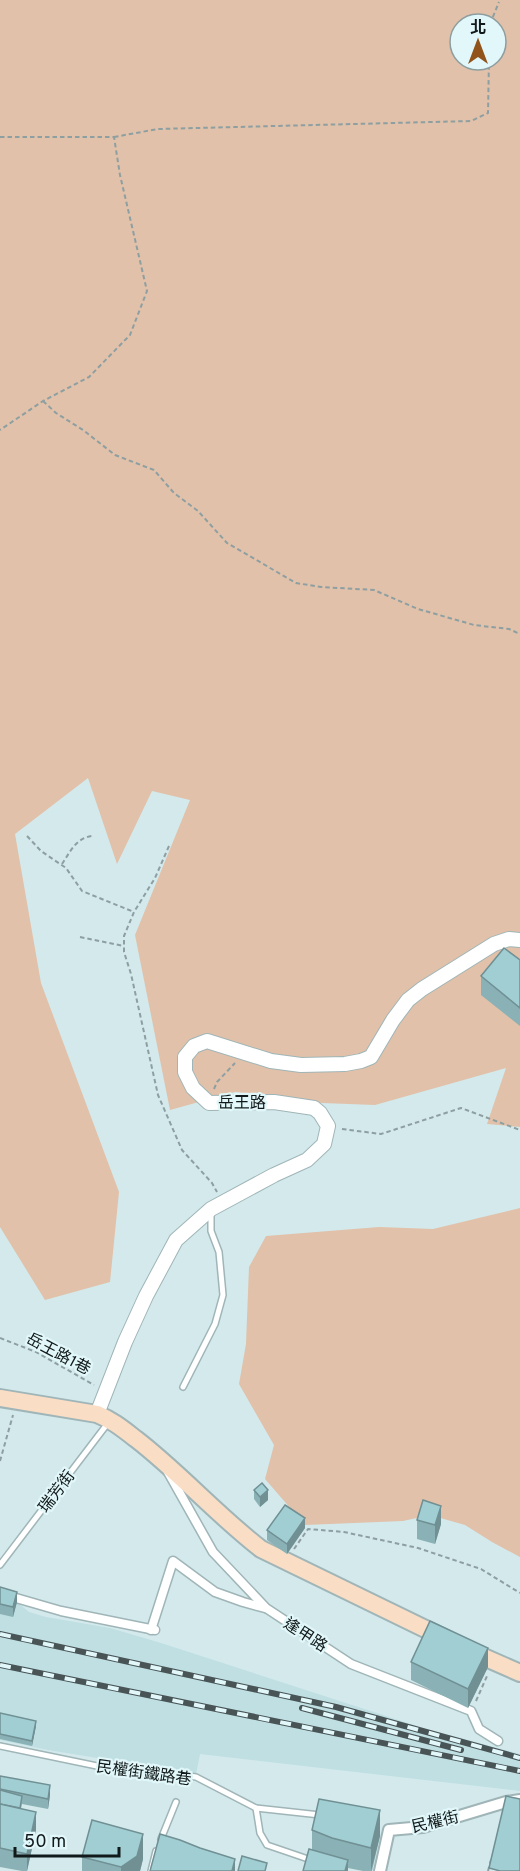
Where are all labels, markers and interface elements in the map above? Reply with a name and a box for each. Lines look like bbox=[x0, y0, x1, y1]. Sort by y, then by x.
north arrow bbox=[448, 12, 508, 72]
text: 北 bbox=[470, 19, 486, 39]
street label: 岳王路 bbox=[218, 1094, 266, 1114]
street label: 岳王路1巷 bbox=[22, 1330, 94, 1380]
street label: 瑞芳街 bbox=[35, 1467, 80, 1517]
street label: 逢甲路 bbox=[279, 1614, 330, 1657]
street label: 民權街鐵路巷 bbox=[95, 1757, 193, 1791]
street label: 民權街 bbox=[410, 1808, 461, 1838]
scale bar bbox=[15, 1820, 118, 1858]
text: 50 m bbox=[24, 1831, 66, 1854]

